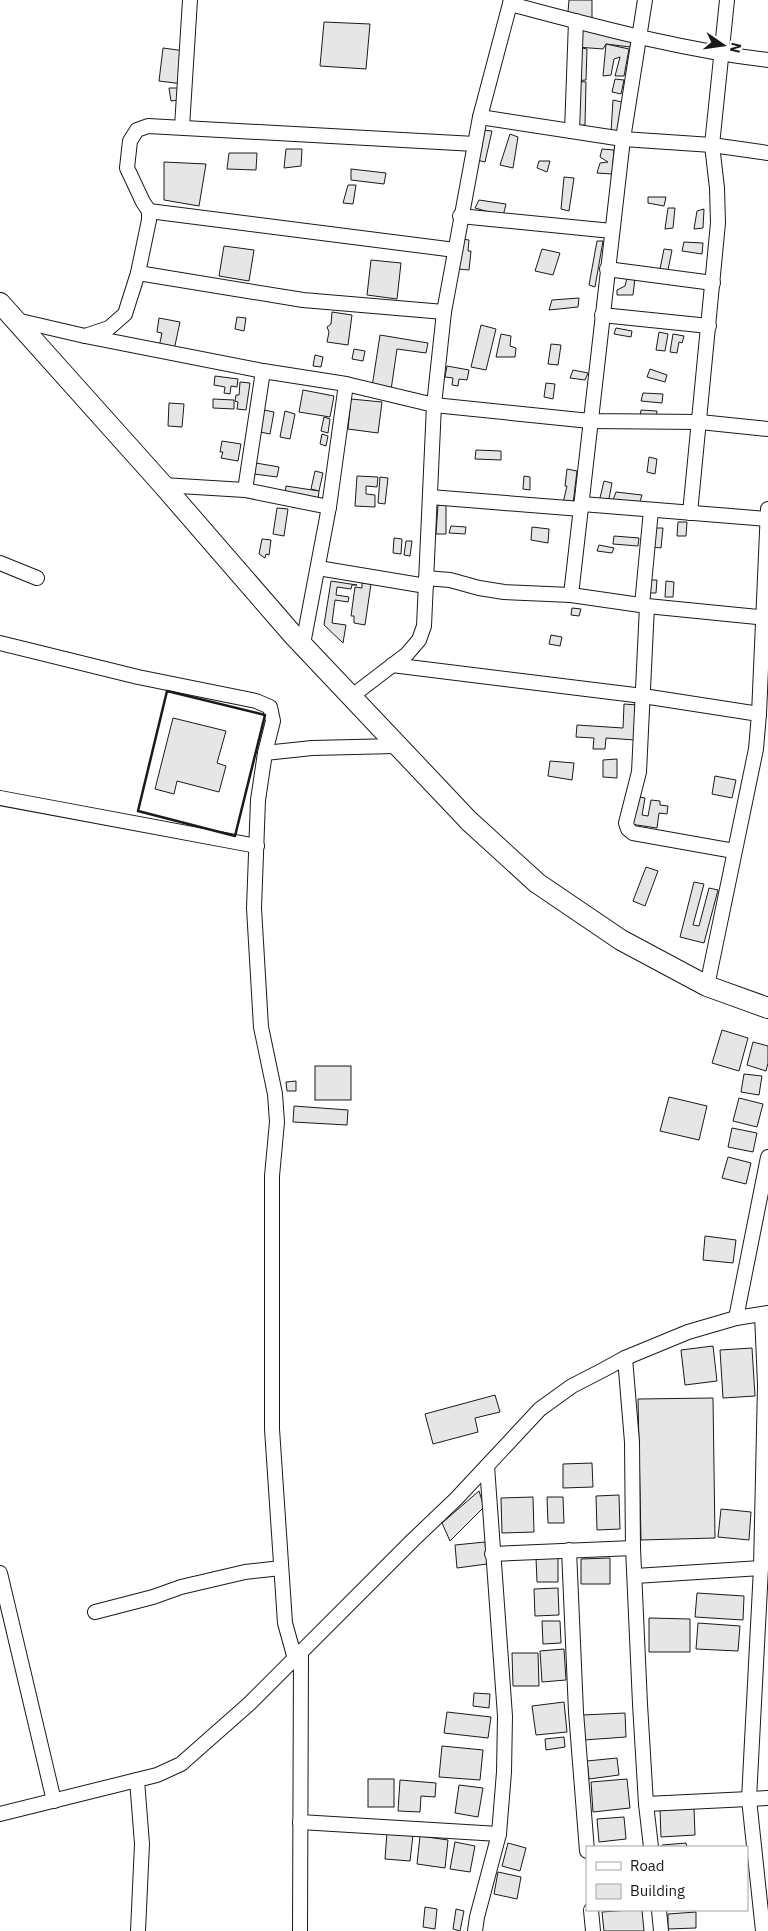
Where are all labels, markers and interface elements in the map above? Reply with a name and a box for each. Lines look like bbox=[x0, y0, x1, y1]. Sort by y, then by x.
north arrow bbox=[698, 20, 748, 70]
text: N bbox=[726, 41, 746, 55]
legend bbox=[586, 1846, 748, 1911]
text: Road bbox=[630, 1856, 665, 1875]
text: Building bbox=[630, 1881, 685, 1900]

